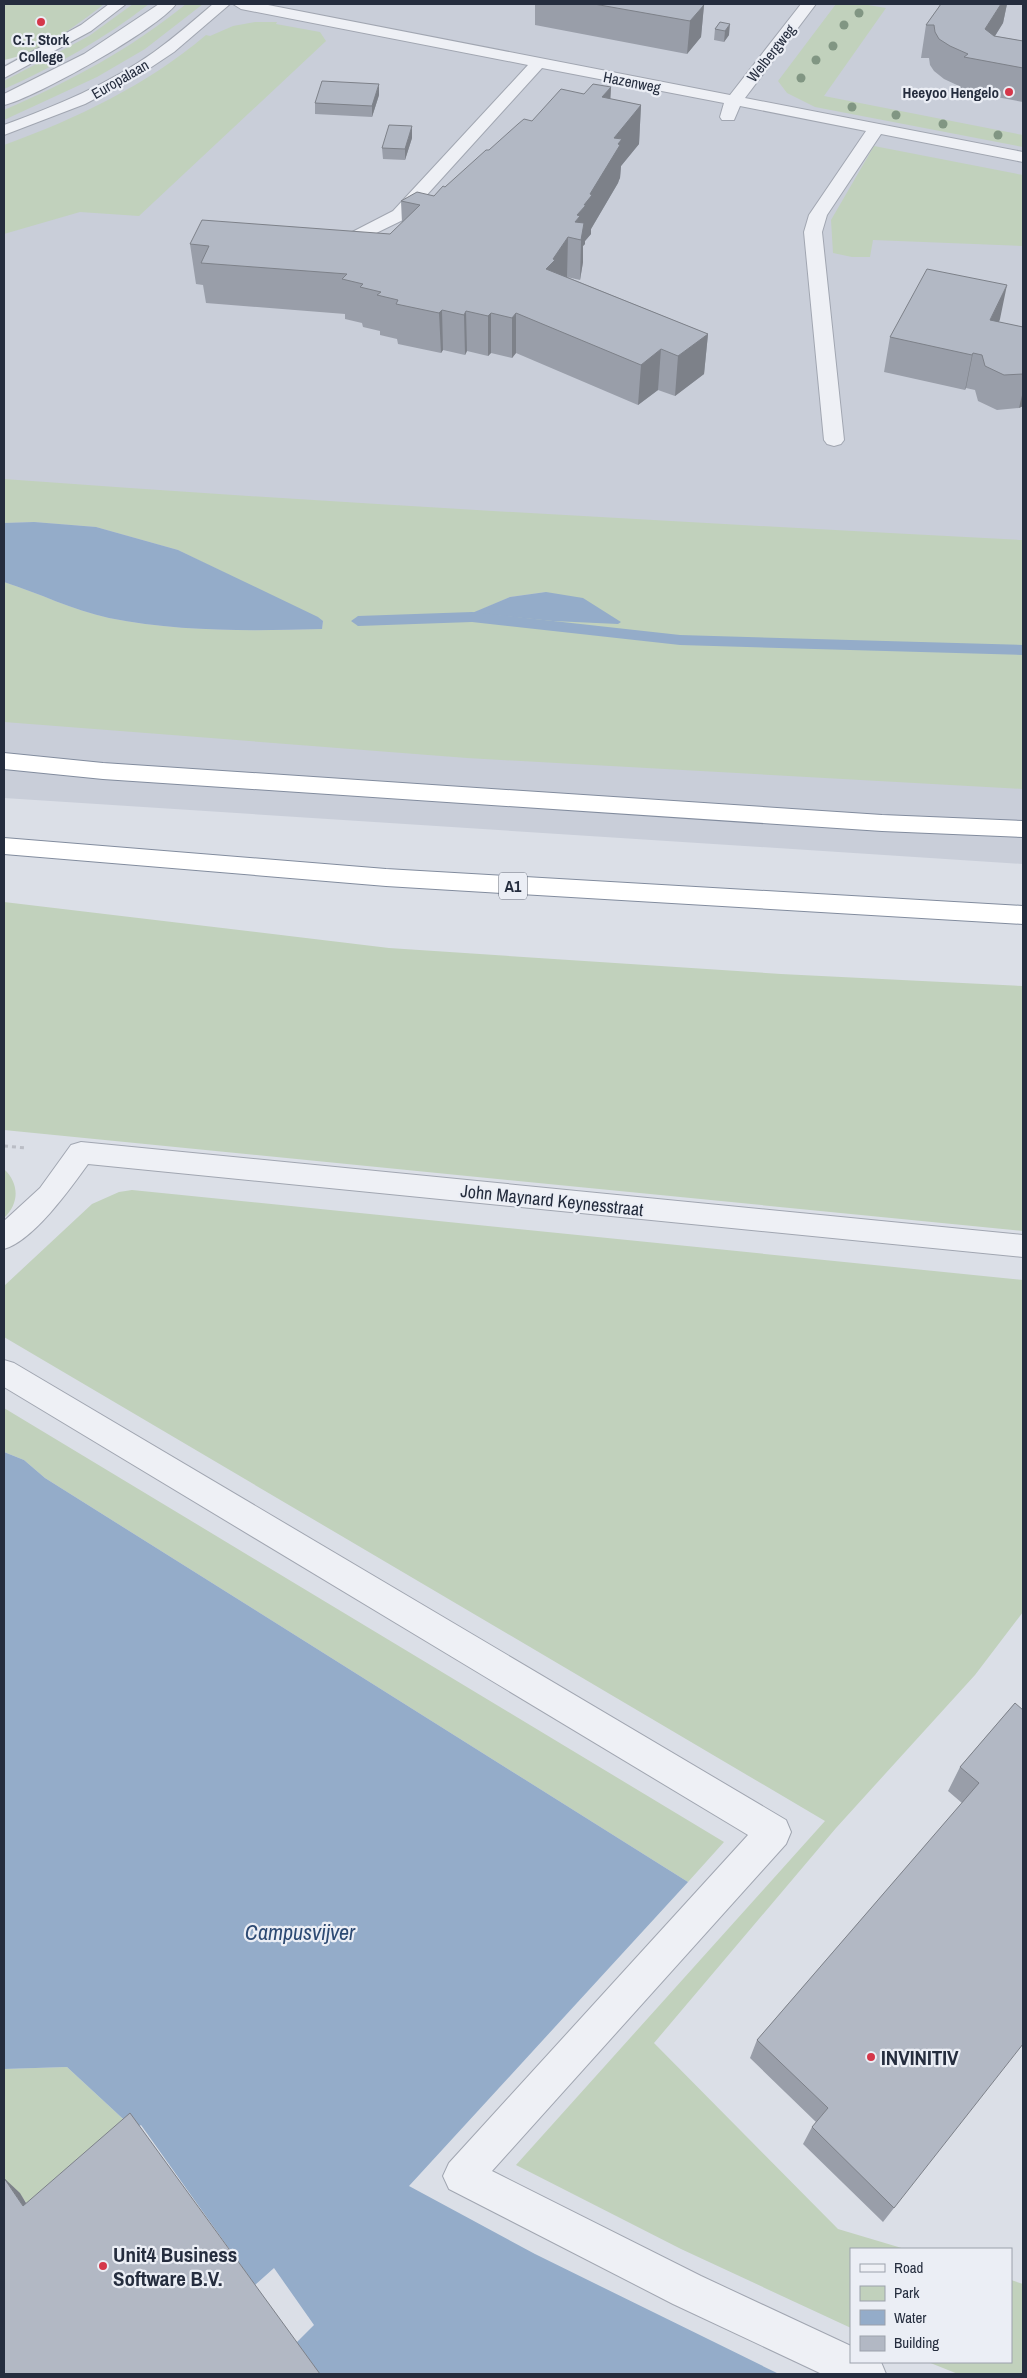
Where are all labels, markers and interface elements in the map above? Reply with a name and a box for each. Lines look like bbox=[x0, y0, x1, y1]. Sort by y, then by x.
marker: C.T. Stork College bbox=[35, 16, 47, 28]
street label: Welbergweg bbox=[742, 20, 800, 86]
place label: C.T. Stork College bbox=[13, 29, 70, 67]
street label: Europalaan bbox=[88, 54, 152, 104]
street label: Hazenweg bbox=[601, 66, 663, 98]
place label: Heeyoo Hengelo bbox=[903, 82, 999, 103]
marker: Heeyoo Hengelo bbox=[1003, 86, 1015, 98]
road number: A1 bbox=[499, 872, 527, 899]
street label: John Maynard Keynesstraat bbox=[459, 1178, 645, 1222]
water label: Campusvijver bbox=[245, 1917, 356, 1947]
place label: INVINITIV bbox=[881, 2043, 959, 2072]
marker: INVINITIV bbox=[865, 2051, 877, 2063]
place label: Unit4 Business Software B.V. bbox=[113, 2240, 237, 2293]
legend bbox=[850, 2248, 1012, 2363]
text: Road bbox=[894, 2257, 923, 2278]
marker: Unit4 Business Software B.V. bbox=[97, 2260, 109, 2272]
text: Park bbox=[894, 2282, 920, 2303]
text: Water bbox=[894, 2307, 926, 2328]
text: Building bbox=[894, 2332, 939, 2353]

